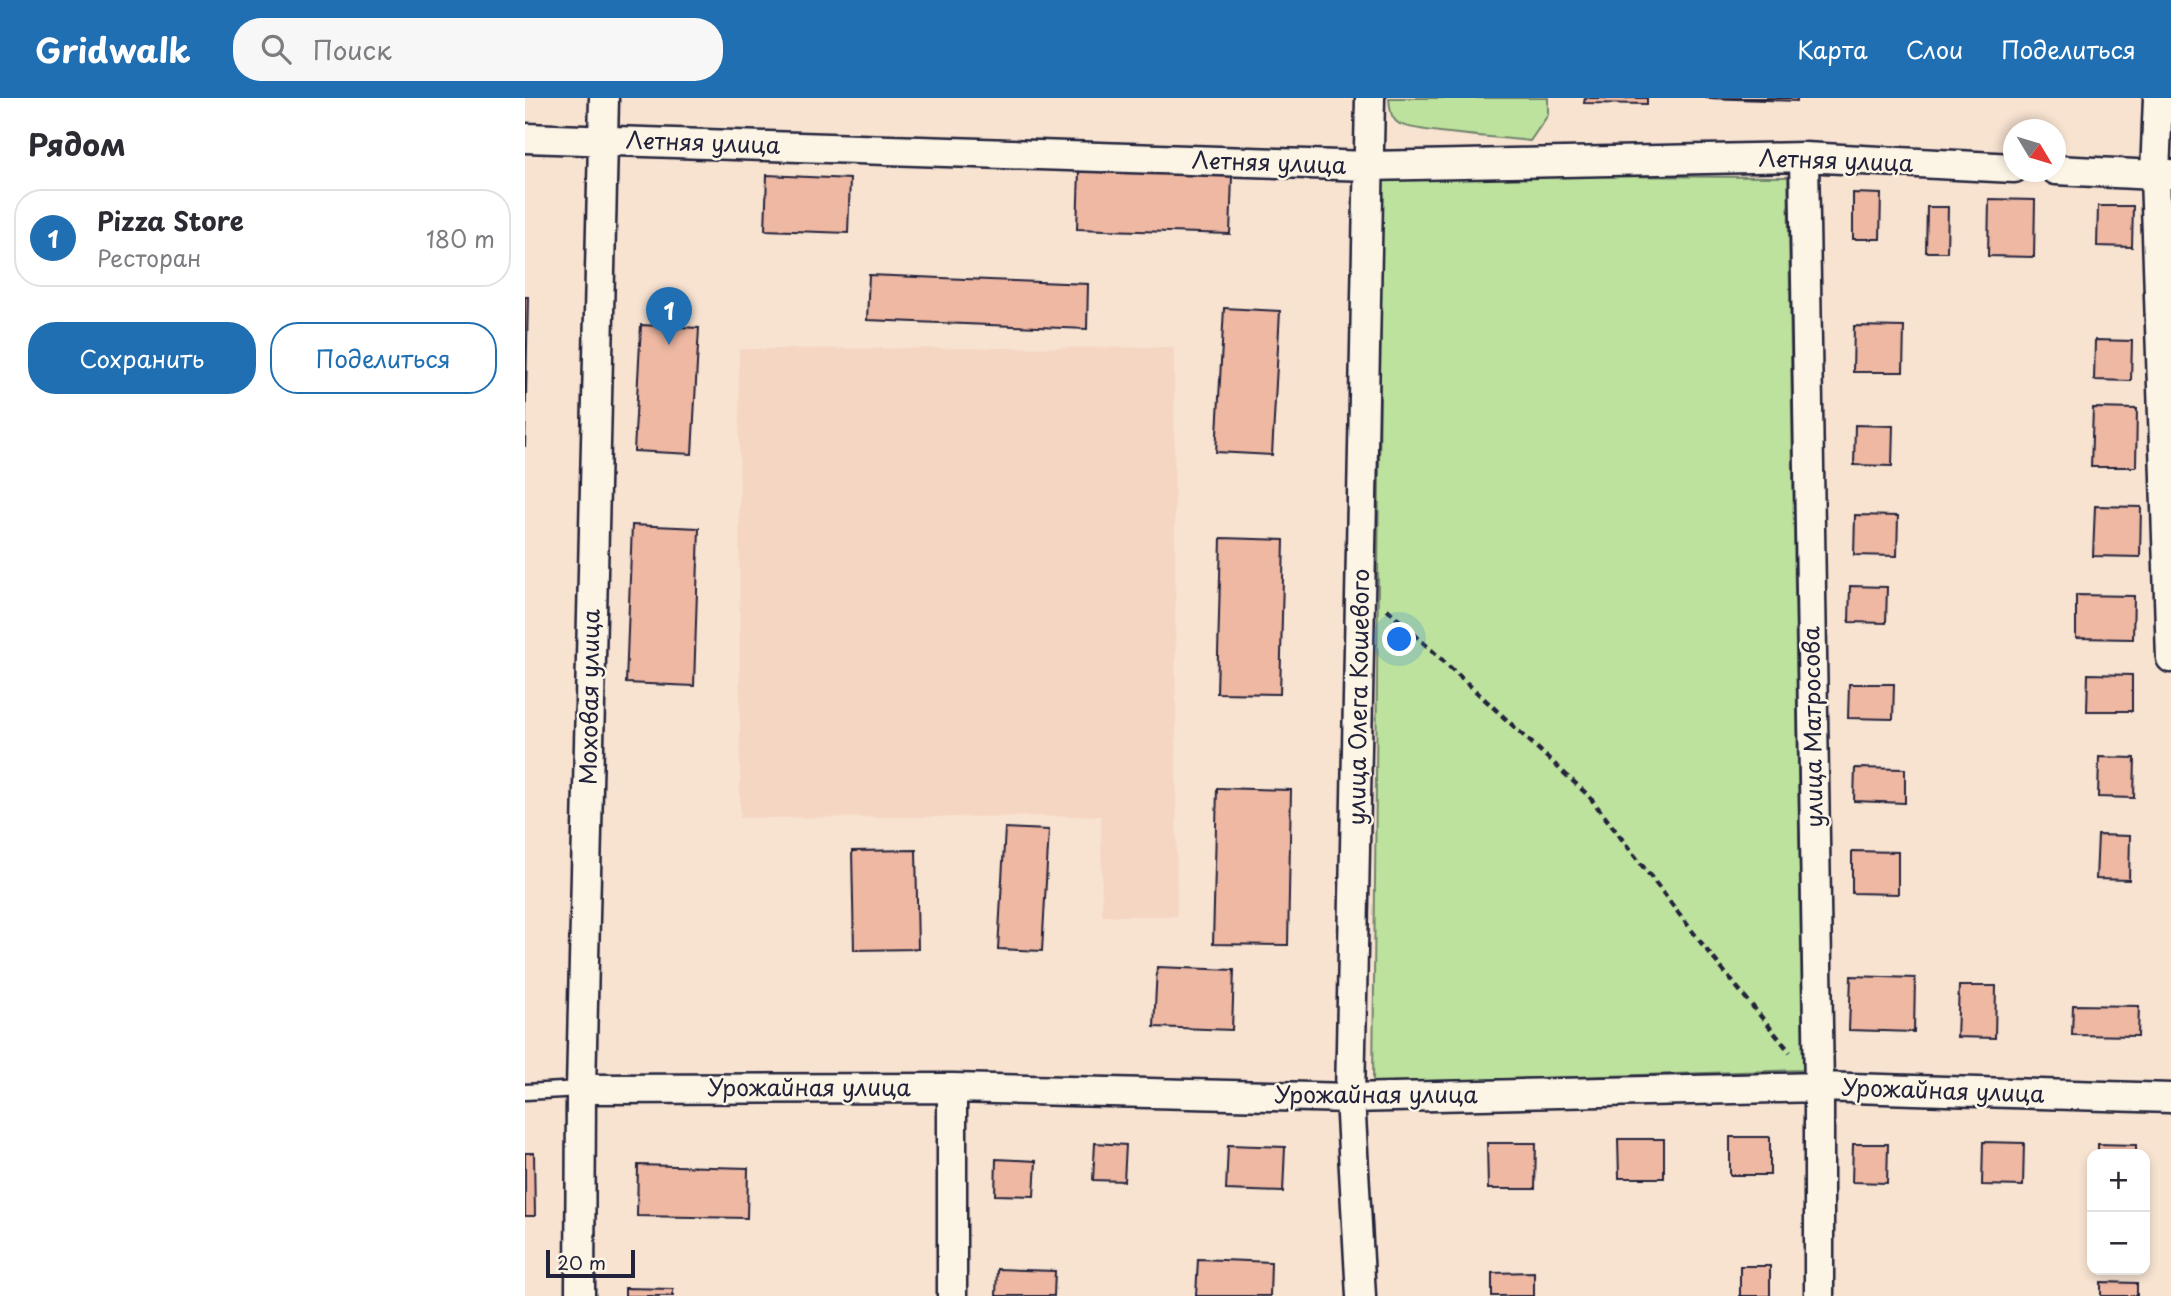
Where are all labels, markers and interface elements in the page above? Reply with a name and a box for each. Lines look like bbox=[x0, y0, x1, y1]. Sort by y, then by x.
search box bbox=[233, 18, 723, 81]
text: Gridwalk bbox=[35, 24, 191, 74]
icon: search bbox=[257, 30, 295, 68]
text: Поиск bbox=[313, 30, 392, 69]
text: Карта bbox=[1797, 31, 1868, 67]
text: Слои bbox=[1906, 31, 1963, 67]
text: Поделиться bbox=[2001, 31, 2136, 67]
north arrow bbox=[2003, 119, 2066, 182]
text: Рядом bbox=[28, 121, 126, 166]
street label: Летняя улица bbox=[625, 121, 781, 162]
street label: Летняя улица bbox=[1758, 139, 1914, 180]
street label: Летняя улица bbox=[1191, 141, 1347, 182]
text: Pizza Store bbox=[97, 201, 244, 240]
text: 1 bbox=[48, 221, 59, 256]
text: 180 m bbox=[426, 221, 495, 256]
text: Ресторан bbox=[97, 240, 201, 275]
pin: 1 bbox=[646, 287, 692, 345]
button: Сохранить bbox=[28, 322, 256, 394]
button: Поделиться bbox=[270, 322, 497, 394]
street label: улица Олега Кошевого bbox=[1338, 568, 1377, 826]
street label: Моховая улица bbox=[569, 608, 608, 785]
your location bbox=[1382, 622, 1416, 656]
street label: улица Матросова bbox=[1792, 625, 1831, 828]
street label: Урожайная улица bbox=[1841, 1068, 2046, 1111]
street label: Урожайная улица bbox=[707, 1069, 911, 1104]
street label: Урожайная улица bbox=[1274, 1076, 1478, 1111]
map controls bbox=[2087, 1149, 2150, 1275]
button: + bbox=[2087, 1149, 2150, 1212]
button: − bbox=[2087, 1212, 2150, 1275]
scale bar bbox=[546, 1247, 635, 1279]
text: 20 m bbox=[557, 1248, 606, 1276]

